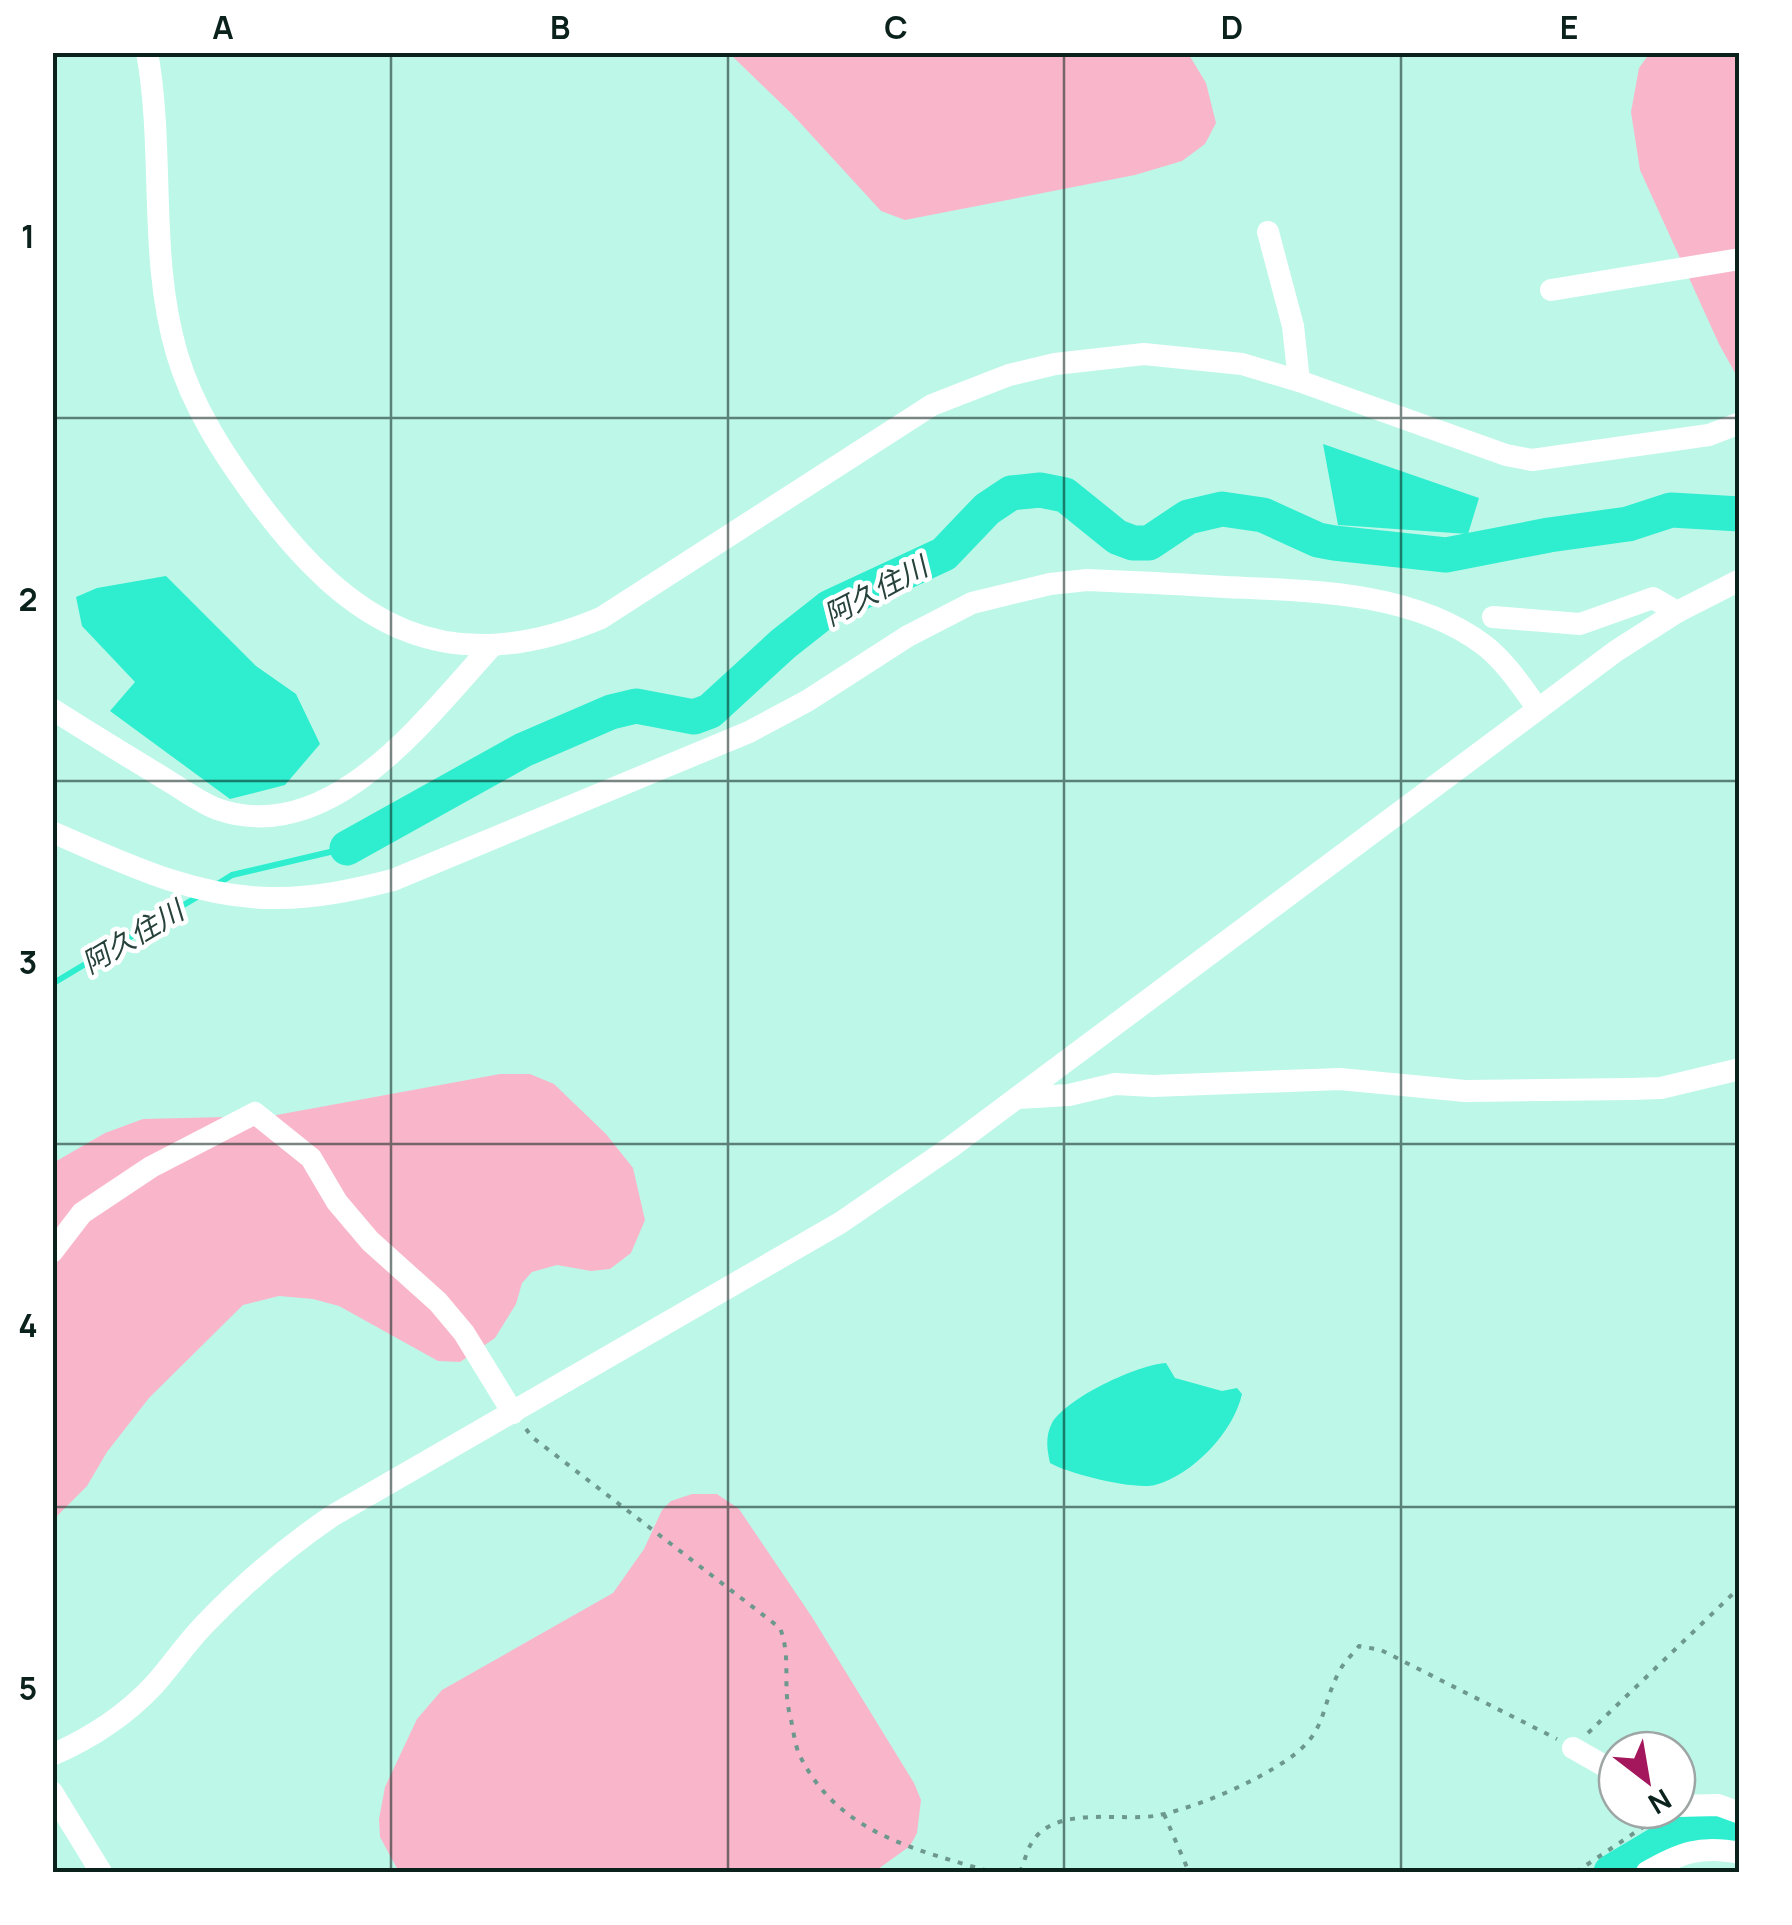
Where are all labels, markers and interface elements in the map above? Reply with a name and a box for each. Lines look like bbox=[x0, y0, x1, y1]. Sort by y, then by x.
text: A bbox=[212, 5, 234, 49]
text: B bbox=[550, 5, 570, 49]
text: C bbox=[884, 5, 908, 49]
text: D bbox=[1221, 5, 1243, 49]
text: E bbox=[1560, 5, 1578, 49]
text: 1 bbox=[21, 214, 35, 258]
water label: 阿久住川 bbox=[817, 546, 936, 633]
text: 2 bbox=[18, 577, 38, 621]
water label: 阿久住川 bbox=[74, 889, 192, 981]
text: 3 bbox=[19, 940, 37, 984]
text: 4 bbox=[18, 1303, 38, 1347]
text: 5 bbox=[19, 1666, 37, 1710]
north arrow bbox=[1597, 1730, 1697, 1830]
text: N bbox=[1642, 1781, 1679, 1824]

